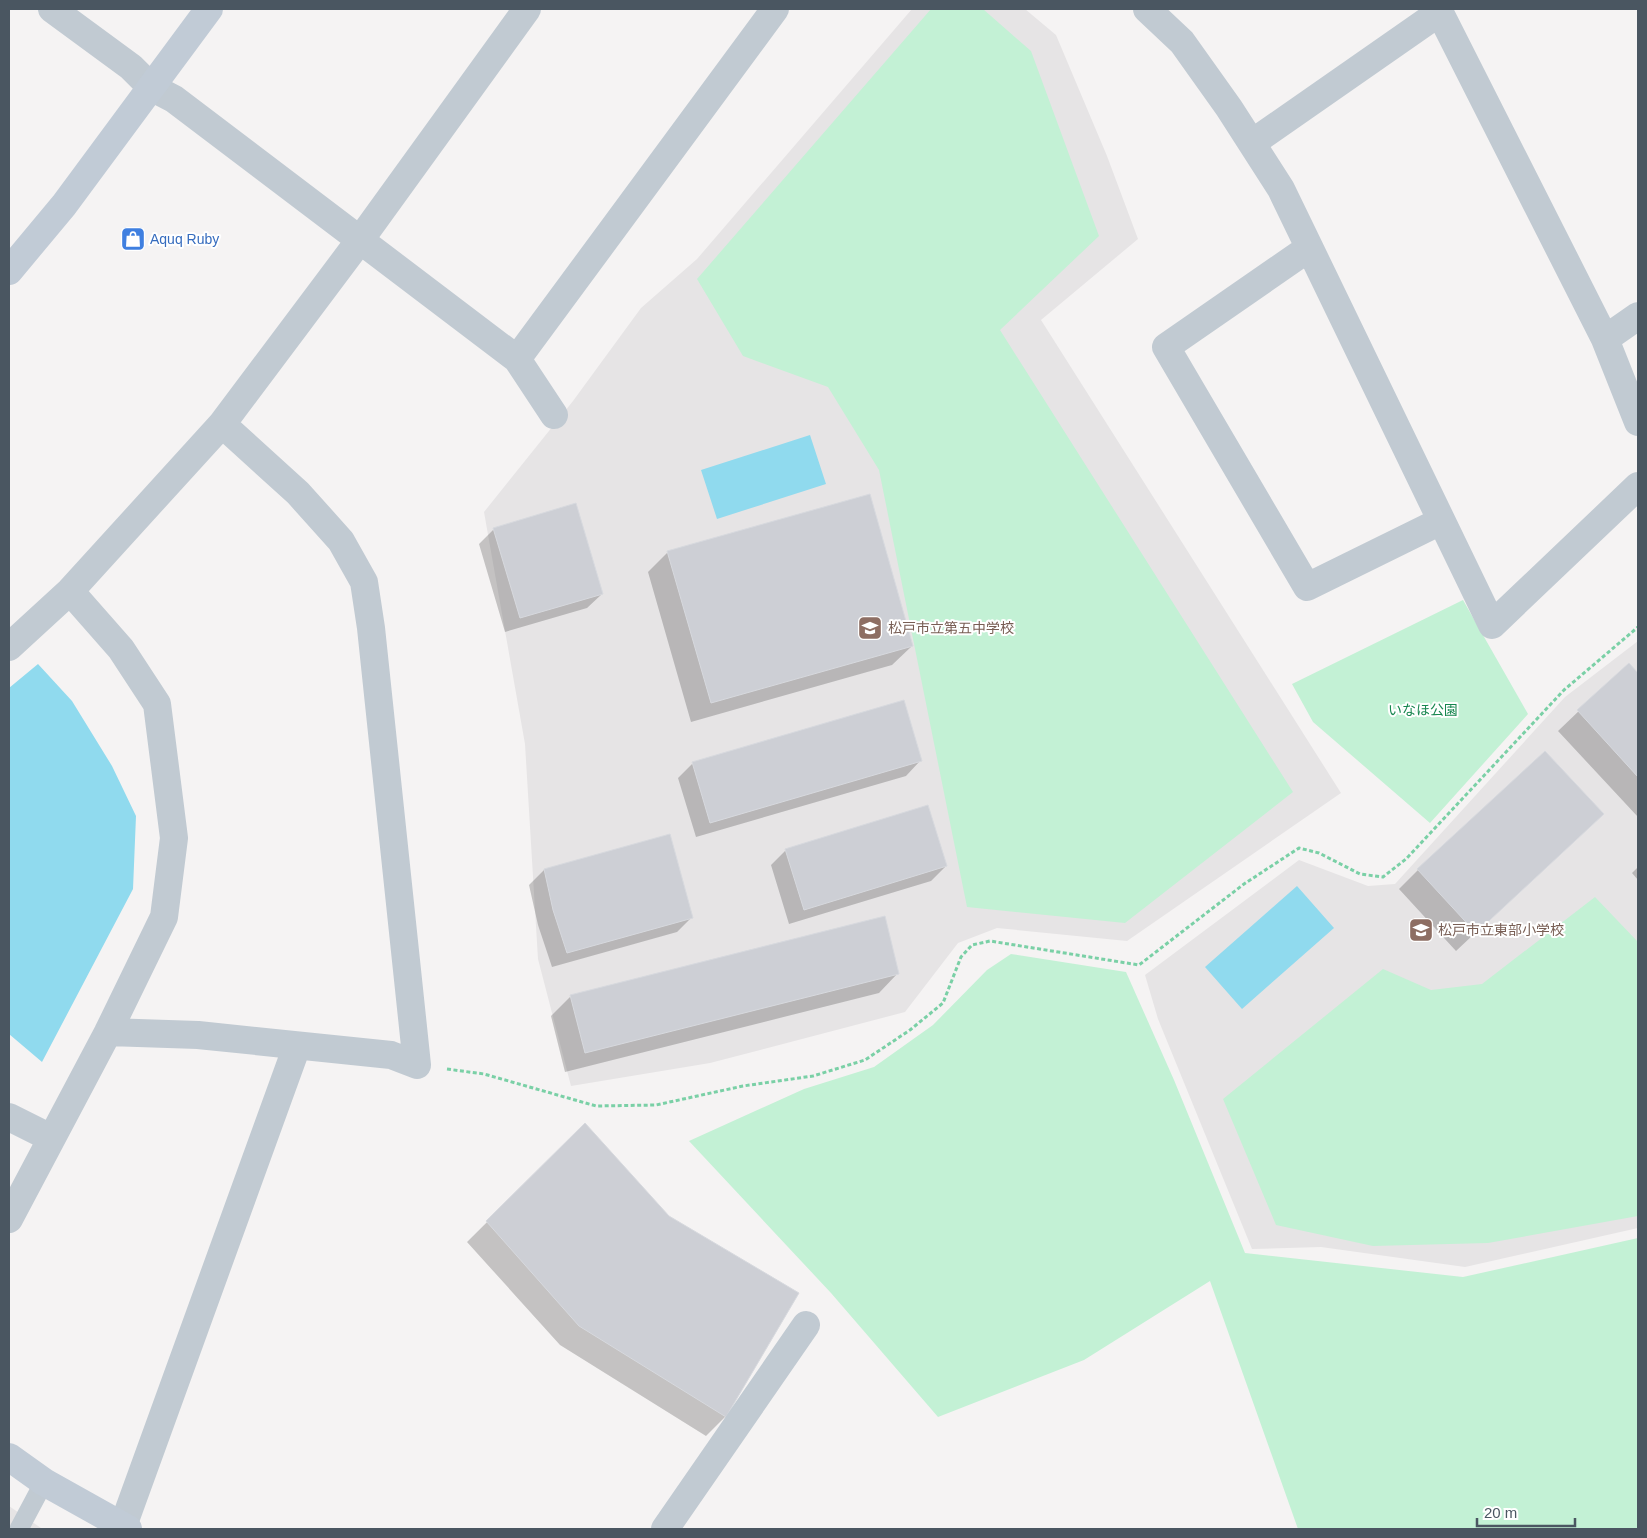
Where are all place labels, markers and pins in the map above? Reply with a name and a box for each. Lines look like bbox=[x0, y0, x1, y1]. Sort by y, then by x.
shop icon: Aquq Ruby bbox=[120, 226, 146, 252]
place label: Aquq Ruby bbox=[150, 231, 219, 247]
school or university icon: 松戸市立第五中学校 bbox=[857, 615, 883, 641]
place label: 松戸市立第五中学校 bbox=[888, 620, 1014, 636]
school or university icon: 松戸市立東部小学校 bbox=[1408, 917, 1434, 943]
place label: 松戸市立東部小学校 bbox=[1438, 922, 1564, 938]

